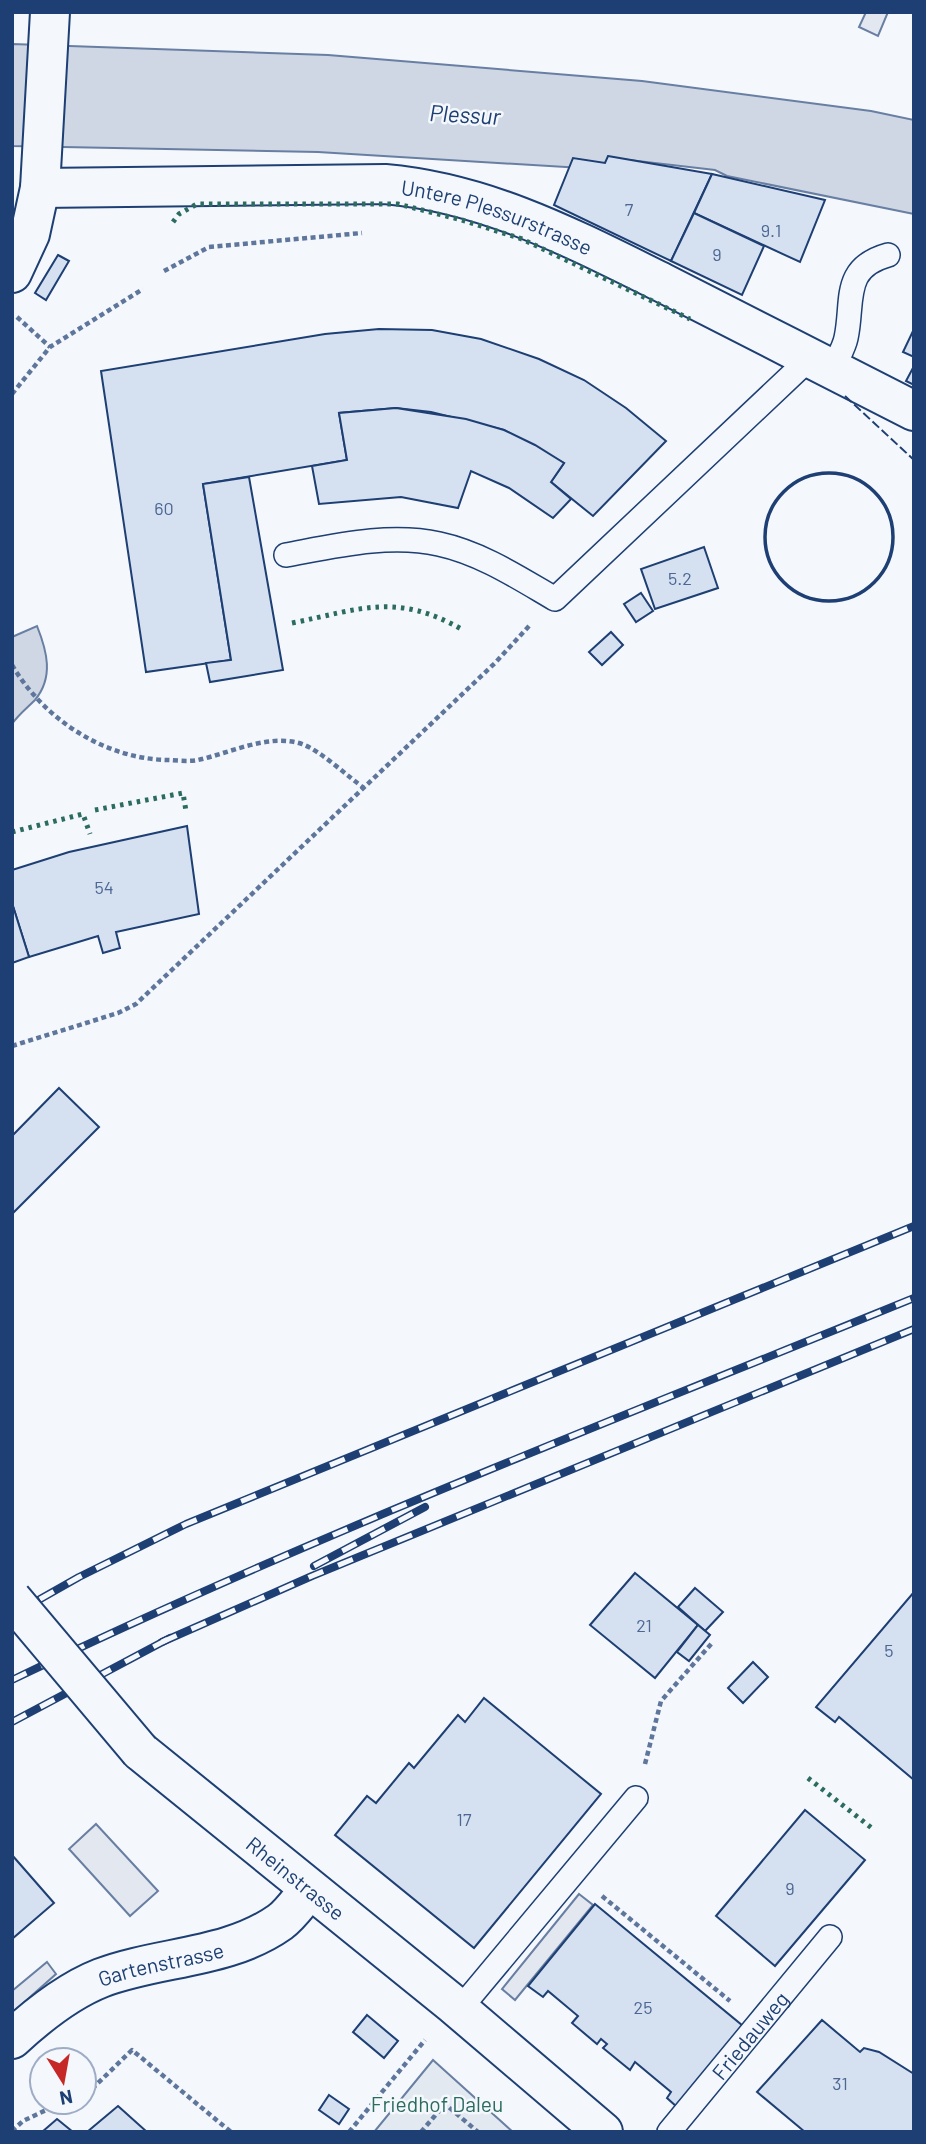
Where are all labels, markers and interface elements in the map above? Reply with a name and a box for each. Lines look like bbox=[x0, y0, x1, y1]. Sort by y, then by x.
water label: Plessur bbox=[429, 98, 502, 130]
street label: Untere Plessurstrasse bbox=[400, 173, 597, 259]
house number: 7 bbox=[625, 198, 634, 220]
house number: 9.1 bbox=[761, 219, 781, 241]
house number: 9 bbox=[712, 243, 722, 265]
house number: 60 bbox=[154, 497, 174, 519]
house number: 5.2 bbox=[668, 567, 692, 589]
house number: 54 bbox=[94, 876, 114, 898]
house number: 21 bbox=[636, 1614, 652, 1636]
house number: 5 bbox=[884, 1639, 894, 1661]
house number: 17 bbox=[457, 1808, 472, 1830]
street label: Rheinstrasse bbox=[242, 1830, 350, 1925]
house number: 9 bbox=[785, 1877, 795, 1899]
street label: Gartenstrasse bbox=[94, 1936, 226, 1991]
street label: Friedauweg bbox=[706, 1986, 793, 2084]
house number: 25 bbox=[634, 1996, 652, 2018]
north arrow bbox=[28, 2046, 98, 2116]
house number: 31 bbox=[832, 2072, 848, 2094]
text: N bbox=[58, 2086, 75, 2111]
park label: Friedhof Daleu bbox=[371, 2091, 503, 2116]

